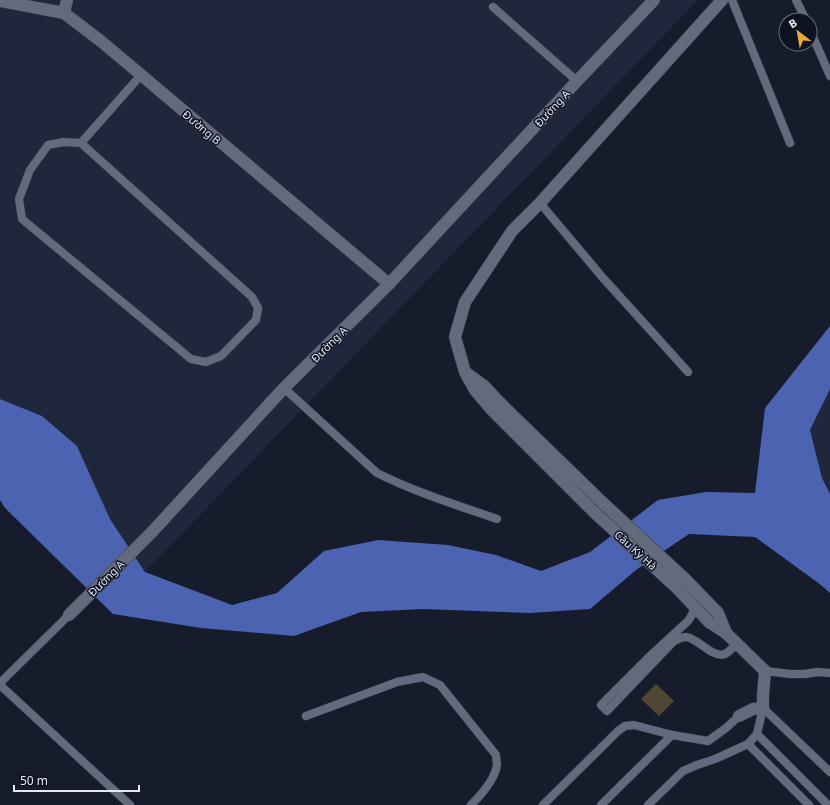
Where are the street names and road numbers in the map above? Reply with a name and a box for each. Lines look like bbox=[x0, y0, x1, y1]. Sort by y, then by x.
street label: Đường A bbox=[531, 85, 574, 130]
street label: Đường B bbox=[180, 107, 224, 147]
street label: Đường A bbox=[308, 322, 351, 365]
street label: Cầu Kỳ Hà bbox=[612, 527, 660, 573]
street label: Đường A bbox=[85, 556, 128, 599]

